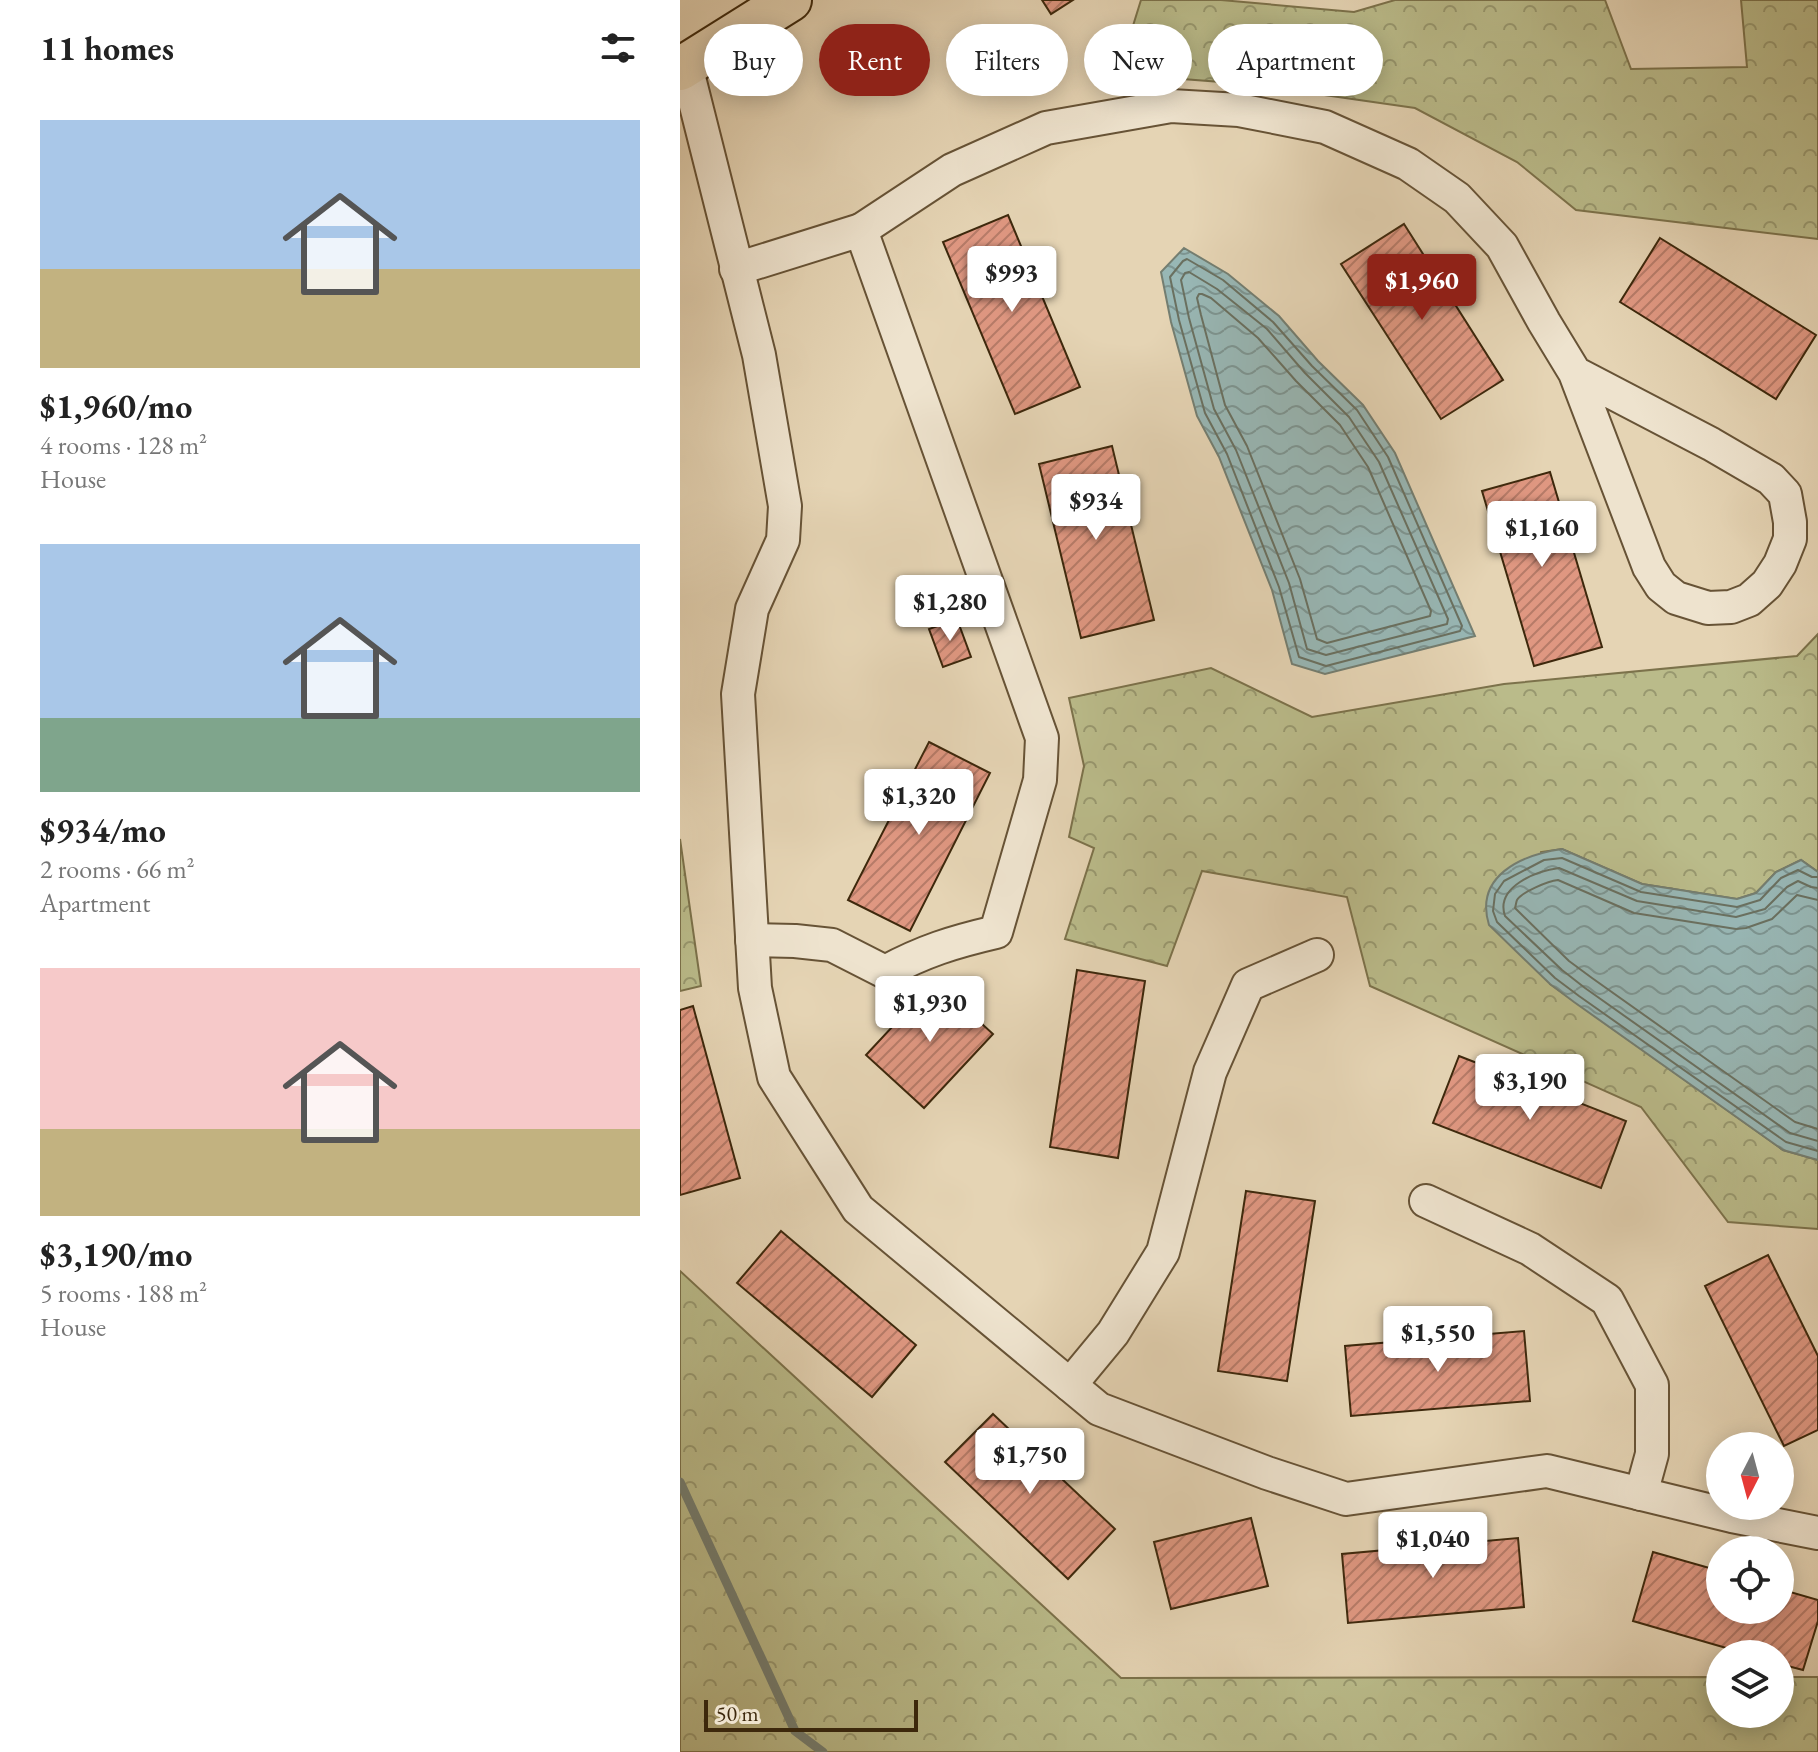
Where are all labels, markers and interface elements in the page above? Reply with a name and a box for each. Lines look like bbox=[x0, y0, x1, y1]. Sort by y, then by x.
chip: Buy bbox=[704, 24, 803, 96]
chip: Rent bbox=[819, 24, 930, 96]
chip: Filters bbox=[946, 24, 1068, 96]
chip: New bbox=[1084, 24, 1192, 96]
chip: Apartment bbox=[1208, 24, 1383, 96]
text: 11 homes bbox=[40, 26, 174, 70]
icon: filters bbox=[596, 26, 640, 70]
icon: home bbox=[268, 172, 412, 316]
pin: $993 bbox=[965, 246, 1059, 314]
pin: $1,960 bbox=[1357, 254, 1487, 322]
text: $993 bbox=[985, 255, 1039, 289]
text: $1,960 bbox=[1385, 263, 1459, 297]
text: $1,960/mo bbox=[40, 384, 192, 428]
text: 4 rooms · 128 m² bbox=[40, 428, 207, 462]
text: House bbox=[40, 462, 106, 496]
pin: $934 bbox=[1049, 474, 1143, 542]
text: $934 bbox=[1069, 483, 1123, 517]
pin: $1,160 bbox=[1477, 501, 1607, 569]
text: $1,160 bbox=[1505, 510, 1579, 544]
pin: $1,280 bbox=[885, 575, 1015, 643]
text: $1,280 bbox=[913, 584, 987, 618]
icon: home bbox=[268, 596, 412, 740]
pin: $1,320 bbox=[854, 769, 984, 837]
text: $1,320 bbox=[882, 778, 956, 812]
text: $934/mo bbox=[40, 808, 166, 852]
text: 2 rooms · 66 m² bbox=[40, 852, 195, 886]
text: Apartment bbox=[40, 886, 150, 920]
pin: $1,930 bbox=[865, 976, 995, 1044]
text: $1,930 bbox=[893, 985, 967, 1019]
icon: home bbox=[268, 1020, 412, 1164]
pin: $3,190 bbox=[1465, 1054, 1595, 1122]
text: $3,190 bbox=[1493, 1063, 1567, 1097]
text: $3,190/mo bbox=[40, 1232, 192, 1276]
text: 5 rooms · 188 m² bbox=[40, 1276, 207, 1310]
pin: $1,550 bbox=[1373, 1306, 1503, 1374]
text: House bbox=[40, 1310, 106, 1344]
text: $1,550 bbox=[1401, 1315, 1475, 1349]
pin: $1,750 bbox=[965, 1428, 1095, 1496]
north arrow bbox=[1706, 1432, 1794, 1520]
map controls bbox=[1706, 1432, 1794, 1728]
text: $1,750 bbox=[993, 1437, 1067, 1471]
pin: $1,040 bbox=[1368, 1512, 1498, 1580]
text: $1,040 bbox=[1396, 1521, 1470, 1555]
button: locate bbox=[1706, 1536, 1794, 1624]
button: layers bbox=[1706, 1640, 1794, 1728]
scale bar bbox=[704, 1696, 918, 1732]
text: 50 m bbox=[716, 1699, 759, 1728]

